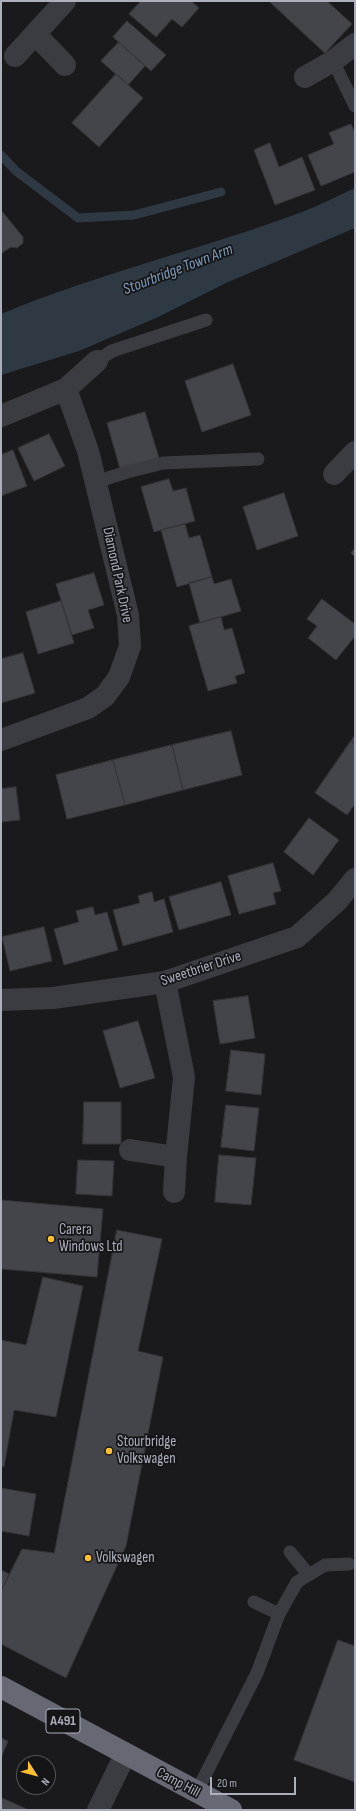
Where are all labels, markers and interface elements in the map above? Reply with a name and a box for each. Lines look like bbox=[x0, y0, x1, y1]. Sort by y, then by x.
water label: Stourbridge Town Arm bbox=[120, 240, 236, 300]
street label: Diamond Park Drive bbox=[98, 526, 136, 624]
street label: Sweetbrier Drive bbox=[158, 948, 244, 990]
place label: Carera Windows Ltd bbox=[59, 1221, 123, 1256]
marker: Carera Windows Ltd bbox=[46, 1234, 56, 1244]
place label: Stourbridge Volkswagen bbox=[117, 1433, 176, 1468]
marker: Stourbridge Volkswagen bbox=[104, 1446, 114, 1456]
place label: Volkswagen bbox=[96, 1549, 155, 1567]
marker: Volkswagen bbox=[83, 1553, 93, 1563]
road number: A491 bbox=[46, 1709, 80, 1733]
north arrow bbox=[16, 1755, 56, 1795]
street label: Camp Hill bbox=[153, 1764, 203, 1802]
scale bar bbox=[212, 1769, 298, 1795]
text: N bbox=[38, 1776, 52, 1788]
text: 20 m bbox=[217, 1776, 237, 1791]

